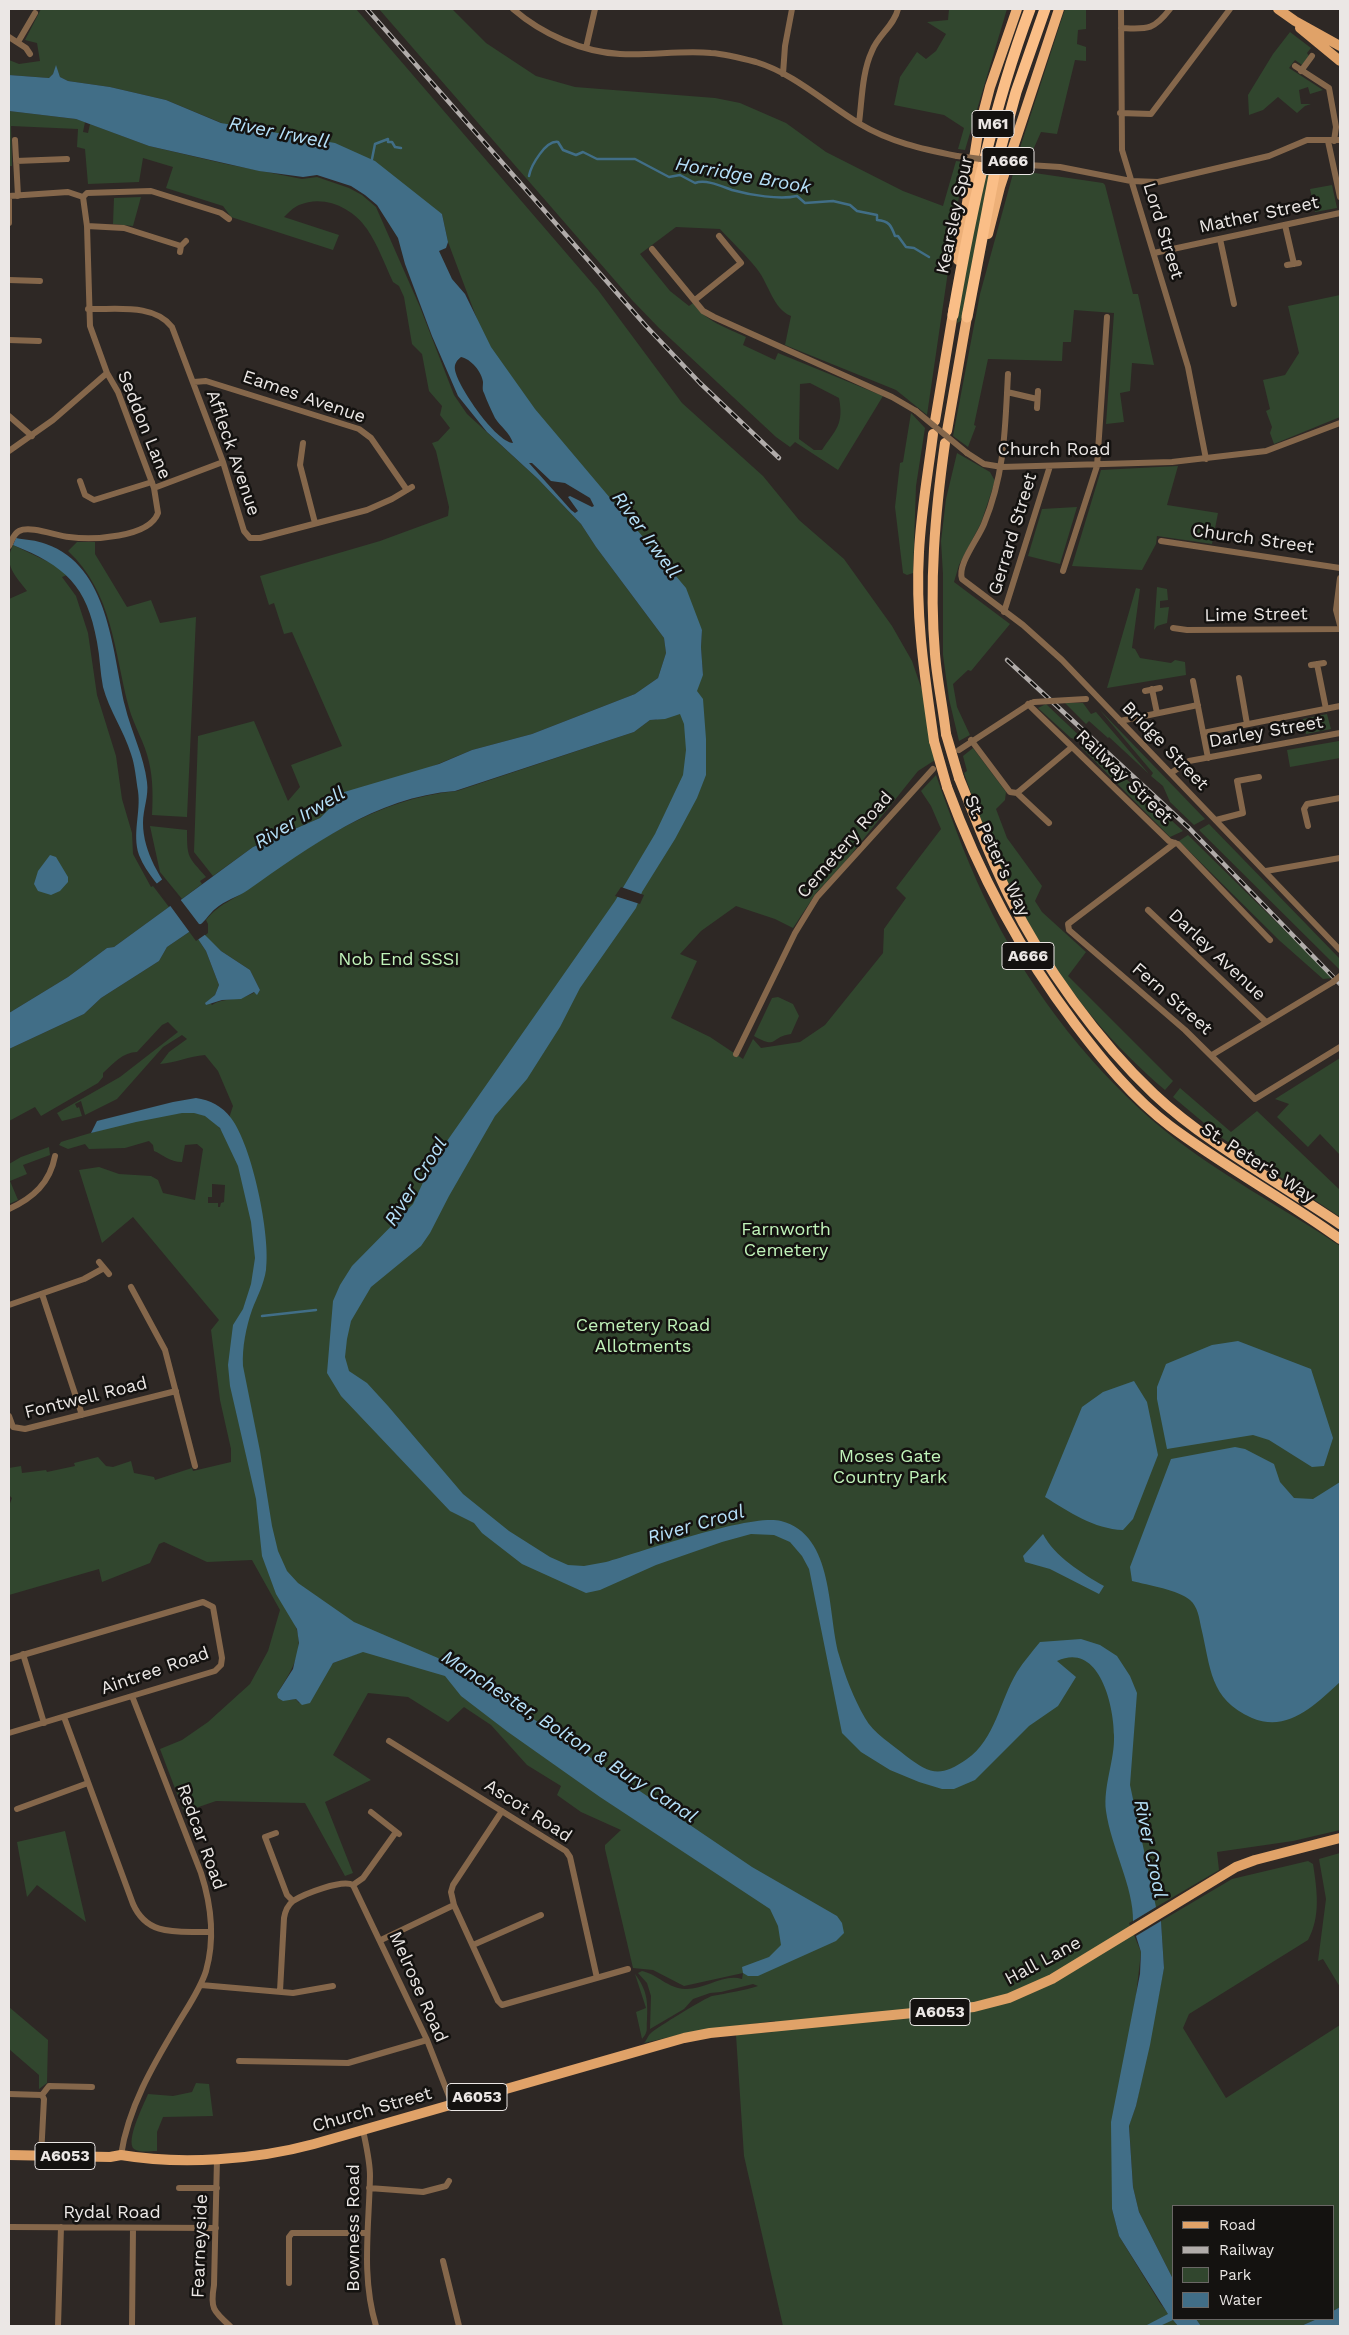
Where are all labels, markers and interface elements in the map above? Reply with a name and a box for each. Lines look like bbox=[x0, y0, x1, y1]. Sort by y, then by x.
road number: M61 bbox=[972, 110, 1014, 138]
water label: River Irwell bbox=[227, 112, 331, 154]
road number: A666 bbox=[982, 148, 1034, 175]
water label: Horridge Brook bbox=[673, 153, 813, 199]
street label: Kearsley Spur bbox=[932, 154, 978, 276]
street label: Lord Street bbox=[1138, 180, 1188, 282]
street label: Mather Street bbox=[1197, 192, 1321, 238]
street label: Eames Avenue bbox=[240, 366, 368, 428]
street label: Seddon Lane bbox=[112, 368, 176, 482]
street label: Affleck Avenue bbox=[201, 387, 265, 519]
street label: Church Road bbox=[998, 439, 1110, 461]
street label: Gerrard Street bbox=[984, 470, 1042, 598]
water label: River Irwell bbox=[607, 487, 685, 583]
street label: Church Street bbox=[1191, 520, 1315, 558]
street label: Lime Street bbox=[1204, 603, 1308, 627]
street label: Bridge Street bbox=[1117, 697, 1213, 795]
street label: Darley Street bbox=[1207, 711, 1325, 753]
street label: Railway Street bbox=[1071, 725, 1177, 829]
water label: River Irwell bbox=[251, 782, 349, 854]
street label: Cemetery Road bbox=[793, 787, 897, 903]
street label: St. Peter's Way bbox=[959, 792, 1035, 920]
street label: Darley Avenue bbox=[1164, 904, 1270, 1006]
road number: A666 bbox=[1002, 942, 1054, 969]
park label: Nob End SSSI bbox=[338, 949, 460, 971]
street label: Fern Street bbox=[1127, 958, 1217, 1040]
street label: St. Peter's Way bbox=[1197, 1118, 1319, 1208]
water label: River Croal bbox=[380, 1134, 452, 1230]
park label: Farnworth Cemetery bbox=[741, 1219, 831, 1262]
park label: Cemetery Road Allotments bbox=[576, 1315, 710, 1358]
street label: Fontwell Road bbox=[22, 1372, 150, 1424]
park label: Moses Gate Country Park bbox=[833, 1446, 947, 1488]
water label: River Croal bbox=[645, 1500, 747, 1550]
street label: Aintree Road bbox=[98, 1642, 212, 1700]
water label: Manchester, Bolton & Bury Canal bbox=[437, 1646, 701, 1828]
street label: Ascot Road bbox=[480, 1775, 576, 1847]
street label: Redcar Road bbox=[172, 1781, 230, 1893]
water label: River Croal bbox=[1128, 1798, 1172, 1900]
street label: Melrose Road bbox=[384, 1928, 452, 2046]
street label: Hall Lane bbox=[1001, 1932, 1085, 1990]
road number: A6053 bbox=[910, 1998, 970, 2025]
street label: Church Street bbox=[310, 2083, 434, 2137]
road number: A6053 bbox=[447, 2084, 507, 2110]
road number: A6053 bbox=[35, 2142, 95, 2170]
street label: Bowness Road bbox=[343, 2164, 365, 2292]
street label: Fearneyside bbox=[187, 2194, 213, 2298]
street label: Rydal Road bbox=[63, 2202, 161, 2224]
legend bbox=[1172, 2205, 1334, 2320]
text: Road bbox=[1219, 2216, 1256, 2234]
text: Railway bbox=[1219, 2241, 1274, 2259]
text: Park bbox=[1219, 2266, 1251, 2284]
text: Water bbox=[1219, 2291, 1262, 2309]

